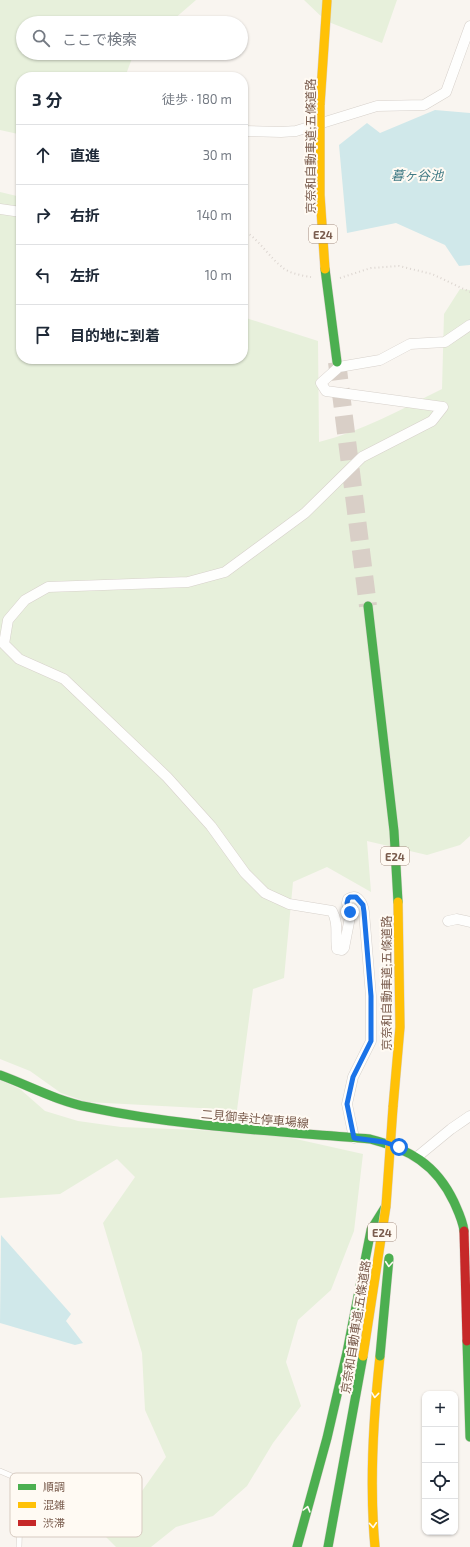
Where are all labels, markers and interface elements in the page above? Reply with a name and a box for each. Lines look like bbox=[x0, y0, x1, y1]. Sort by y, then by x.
search box bbox=[16, 16, 248, 60]
icon: search bbox=[30, 27, 52, 49]
text: ここで検索 bbox=[62, 30, 137, 48]
street label: 京奈和自動車道;五條道路 bbox=[303, 79, 317, 213]
text: 3 分 bbox=[32, 89, 62, 109]
text: 徒歩 · 180 m bbox=[162, 91, 232, 107]
icon: ahead bbox=[32, 144, 54, 166]
text: 直進 bbox=[70, 146, 100, 164]
text: 30 m bbox=[203, 147, 232, 163]
water label: 暮ヶ谷池 bbox=[391, 167, 445, 183]
icon: right bbox=[32, 204, 54, 226]
text: 右折 bbox=[70, 206, 100, 224]
text: 140 m bbox=[197, 207, 232, 223]
road number: E24 bbox=[309, 225, 337, 243]
icon: left bbox=[32, 264, 54, 286]
text: 左折 bbox=[70, 266, 100, 284]
text: 10 m bbox=[205, 267, 232, 283]
icon: arrive bbox=[32, 324, 54, 346]
text: 目的地に到着 bbox=[70, 326, 160, 344]
road number: E24 bbox=[381, 847, 409, 865]
route end bbox=[341, 903, 359, 921]
street label: 京奈和自動車道;五條道路 bbox=[379, 916, 393, 1050]
street label: 二見御幸辻停車場線 bbox=[201, 1106, 309, 1130]
route start bbox=[390, 1138, 408, 1156]
road number: E24 bbox=[368, 1223, 396, 1241]
street label: 京奈和自動車道;五條道路 bbox=[338, 1259, 372, 1395]
one-way arrow bbox=[384, 1261, 393, 1267]
map controls bbox=[422, 1391, 458, 1535]
button: + bbox=[422, 1391, 458, 1427]
one-way arrow bbox=[371, 1392, 380, 1398]
button: − bbox=[422, 1427, 458, 1463]
button: locate bbox=[422, 1463, 458, 1499]
legend bbox=[10, 1473, 142, 1537]
text: 順調 bbox=[43, 1480, 65, 1493]
text: 混雑 bbox=[43, 1498, 65, 1511]
button: layers bbox=[422, 1499, 458, 1535]
one-way arrow bbox=[302, 1506, 311, 1513]
text: 渋滞 bbox=[43, 1516, 65, 1529]
one-way arrow bbox=[368, 1522, 377, 1528]

